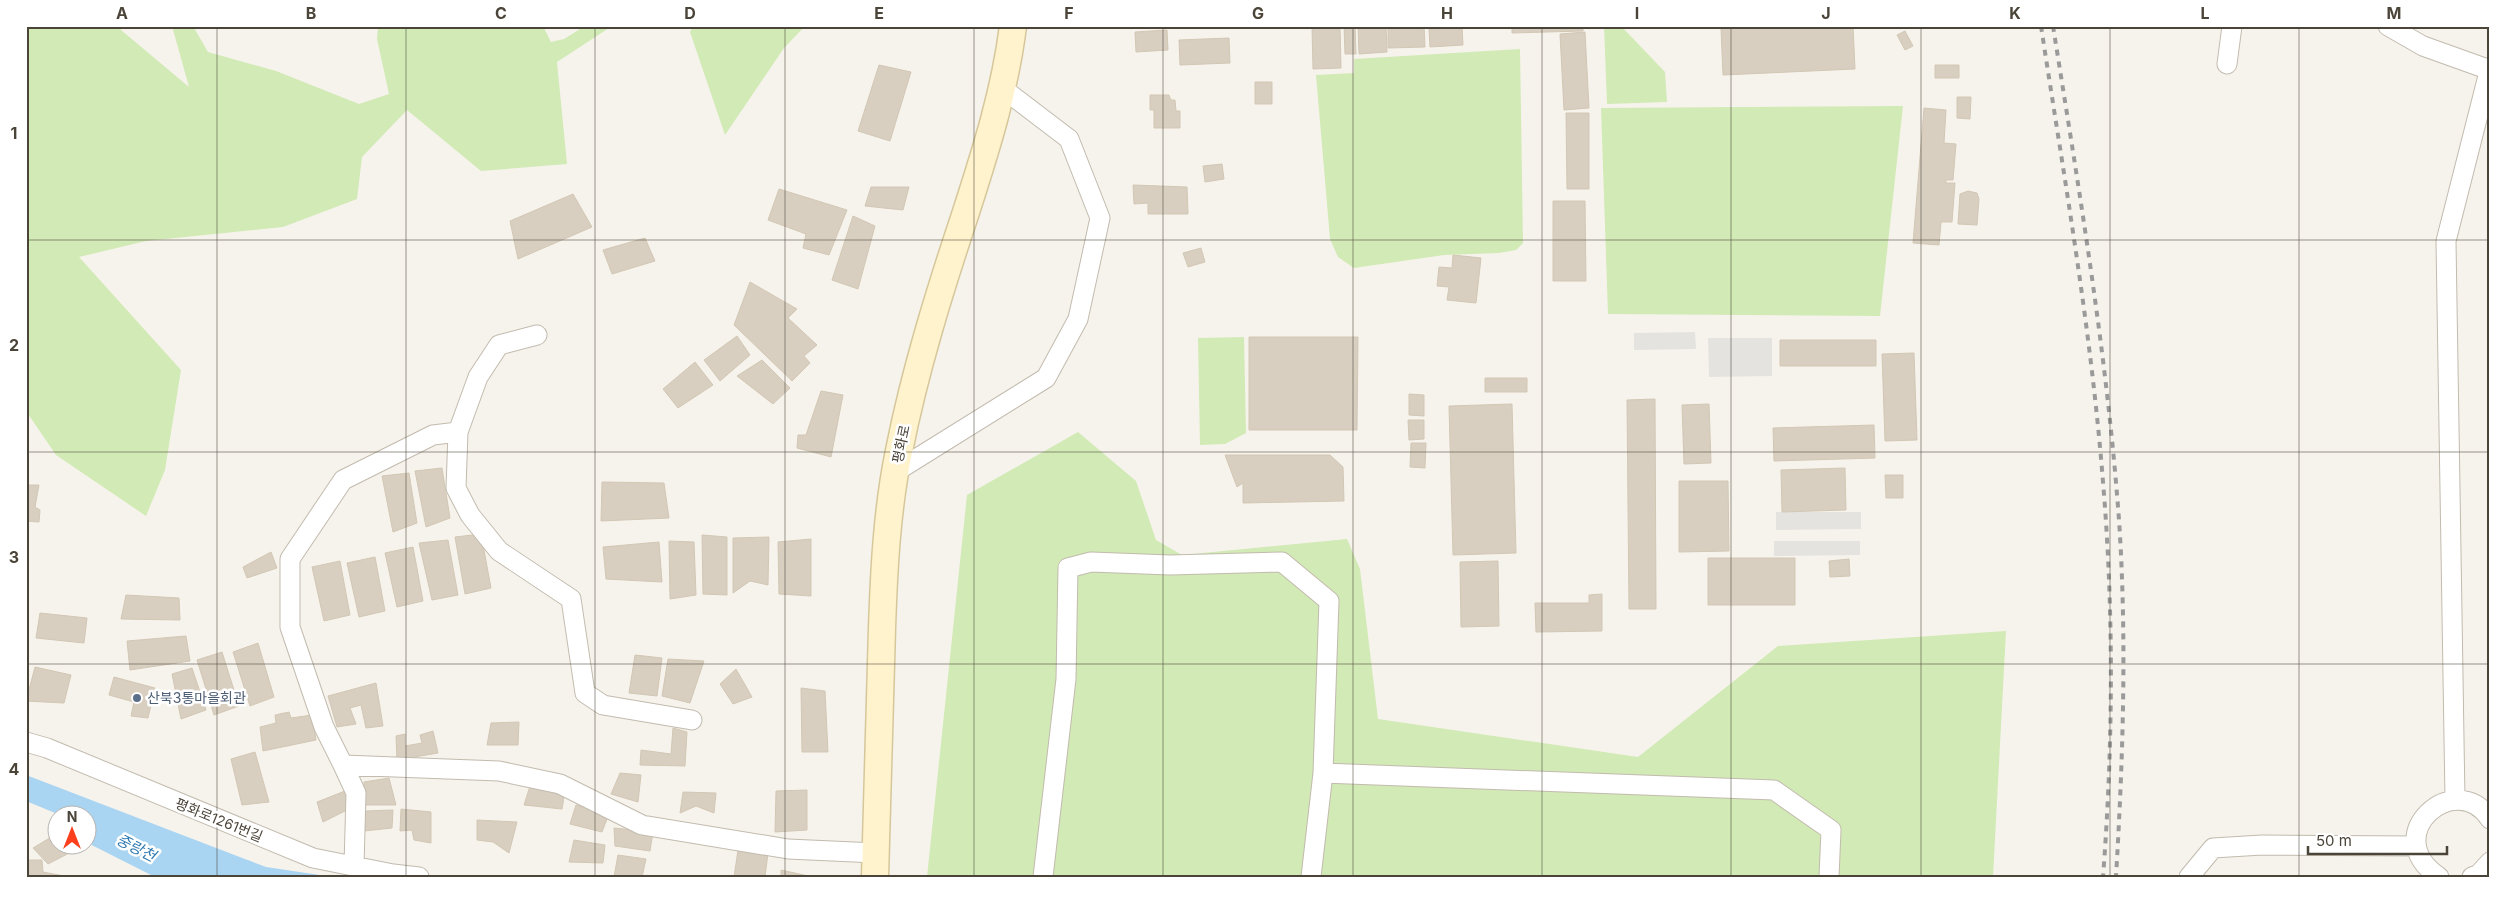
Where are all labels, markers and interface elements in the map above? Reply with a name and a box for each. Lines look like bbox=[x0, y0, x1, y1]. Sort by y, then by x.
text: A bbox=[116, 3, 128, 23]
text: B bbox=[306, 3, 316, 23]
text: C bbox=[495, 3, 507, 23]
text: D bbox=[684, 3, 696, 23]
text: E bbox=[874, 3, 884, 23]
text: F bbox=[1064, 3, 1074, 23]
text: G bbox=[1252, 3, 1264, 23]
text: H bbox=[1441, 3, 1453, 23]
text: I bbox=[1635, 3, 1639, 23]
text: J bbox=[1821, 3, 1831, 23]
text: K bbox=[2009, 3, 2021, 23]
text: L bbox=[2200, 3, 2210, 23]
text: M bbox=[2387, 3, 2401, 23]
text: 1 bbox=[11, 123, 17, 143]
text: 2 bbox=[9, 335, 19, 355]
street label: 평화로 bbox=[888, 423, 913, 465]
text: 3 bbox=[9, 547, 19, 567]
place label: 산북3통마을회관 bbox=[147, 689, 246, 706]
marker: 산북3통마을회관 bbox=[131, 692, 143, 704]
text: 4 bbox=[9, 759, 20, 779]
street label: 평화로1261번길 bbox=[173, 794, 265, 845]
north arrow bbox=[48, 806, 98, 856]
text: N bbox=[67, 808, 77, 825]
scale bar bbox=[2308, 823, 2447, 855]
water label: 중랑천 bbox=[113, 830, 161, 866]
text: 50 m bbox=[2316, 831, 2352, 850]

